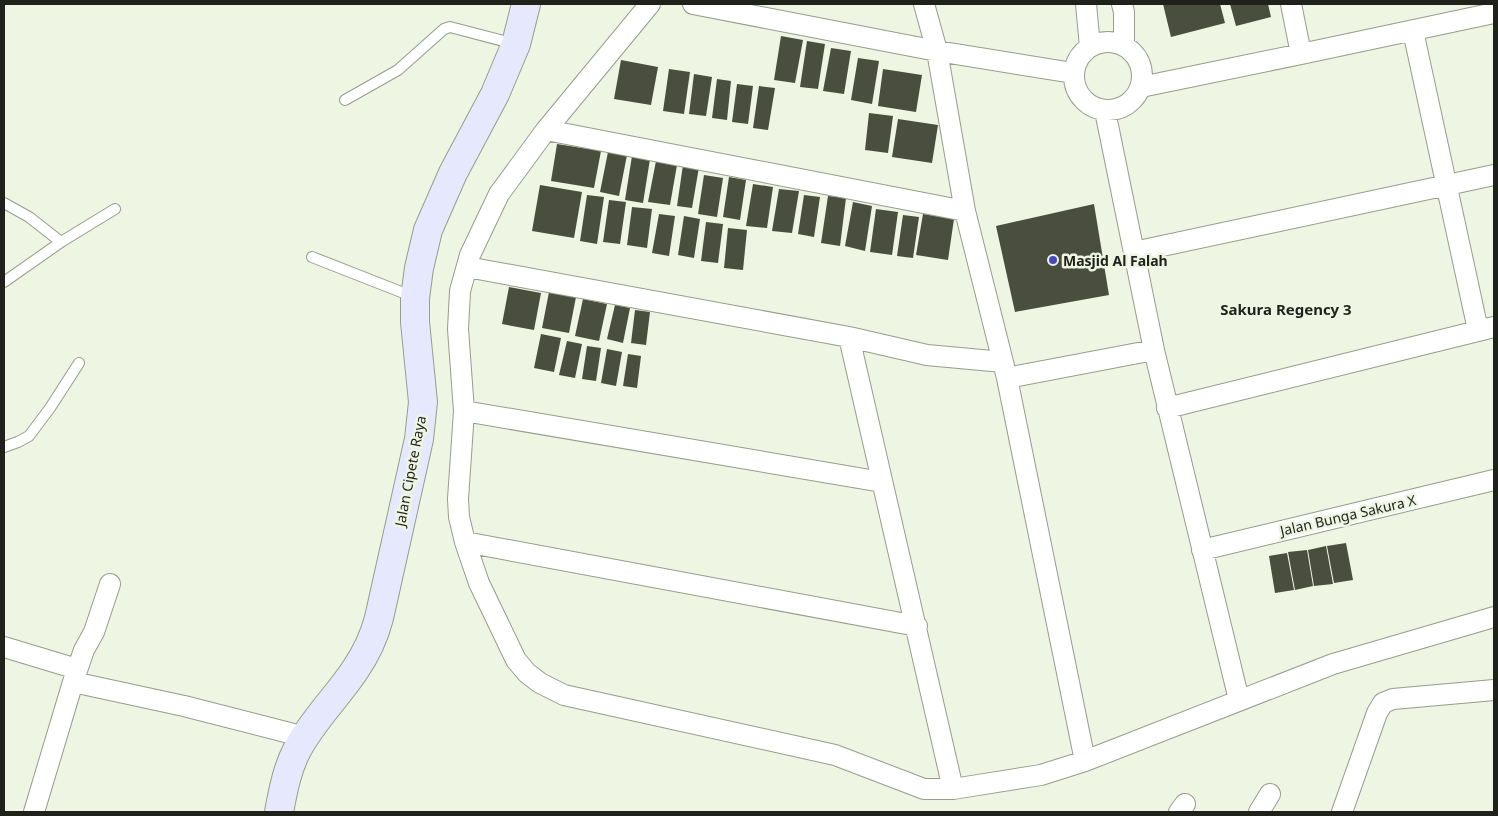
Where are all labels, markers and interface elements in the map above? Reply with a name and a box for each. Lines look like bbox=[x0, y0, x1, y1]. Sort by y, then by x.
place label: Masjid Al Falah bbox=[1063, 251, 1168, 270]
marker: Masjid Al Falah bbox=[1047, 254, 1059, 266]
district label: Sakura Regency 3 bbox=[1220, 299, 1352, 319]
street label: Jalan Cipete Raya bbox=[390, 414, 430, 530]
street label: Jalan Bunga Sakura X bbox=[1276, 490, 1419, 540]

